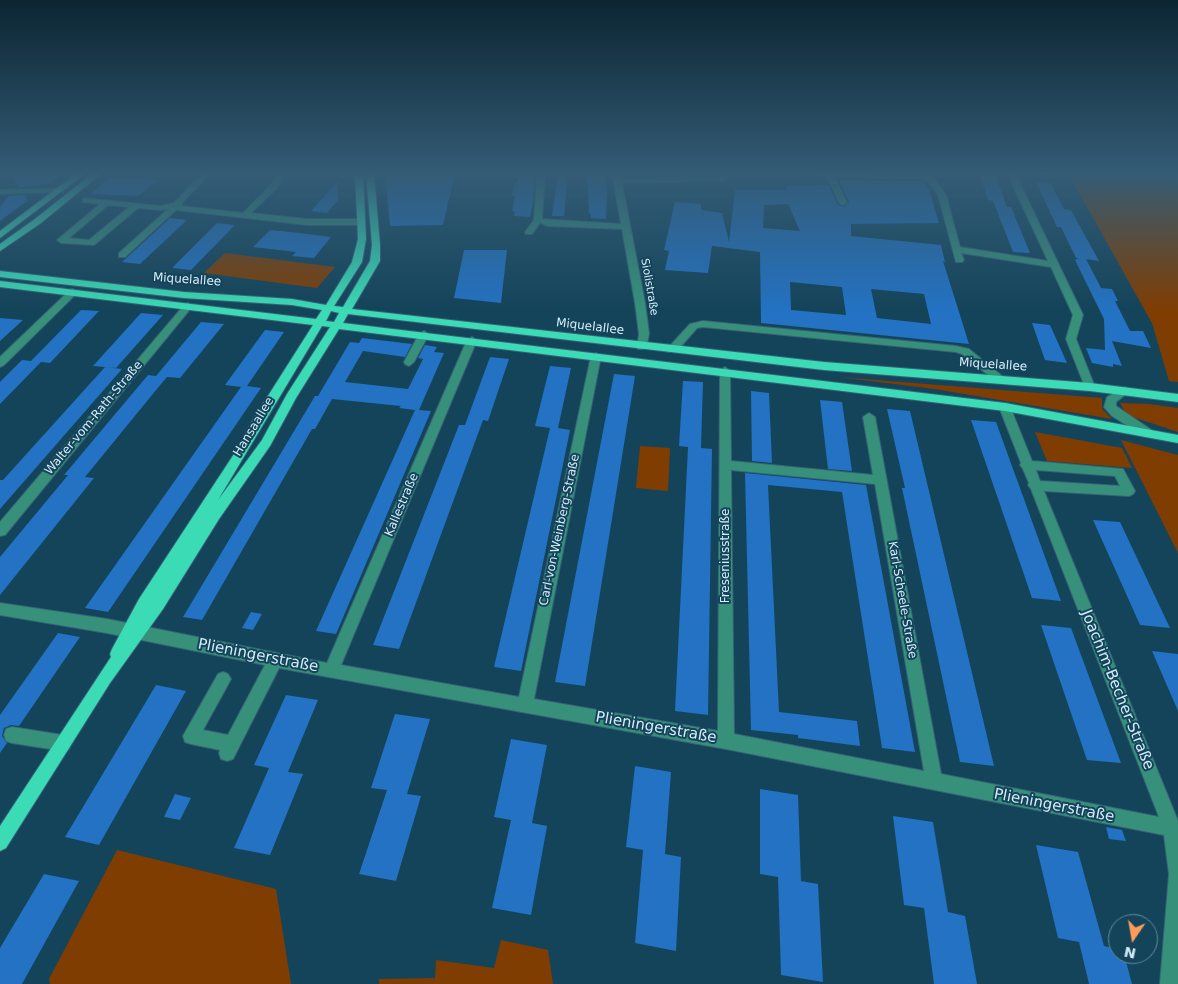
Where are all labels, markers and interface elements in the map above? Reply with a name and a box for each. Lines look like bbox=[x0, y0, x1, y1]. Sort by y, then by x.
street label: Siolistraße bbox=[637, 257, 661, 317]
street label: Miquelallee bbox=[152, 270, 222, 290]
street label: Miquelallee bbox=[555, 316, 625, 338]
street label: Miquelallee bbox=[958, 355, 1028, 375]
street label: Walter-vom-Rath-Straße bbox=[42, 358, 146, 478]
street label: Hansaallee bbox=[231, 395, 277, 459]
street label: Carl-von-Weinberg-Straße bbox=[537, 453, 583, 607]
street label: Kallestraße bbox=[382, 471, 422, 539]
street label: Freseniusstraße bbox=[719, 509, 733, 603]
street label: Karl-Scheele-Straße bbox=[885, 540, 919, 660]
street label: Joachim-Becher-Straße bbox=[1077, 607, 1157, 773]
street label: Plieningerstraße bbox=[196, 635, 320, 677]
street label: Plieningerstraße bbox=[594, 709, 718, 747]
street label: Plieningerstraße bbox=[992, 785, 1116, 827]
north arrow bbox=[1108, 914, 1158, 964]
text: N bbox=[1123, 944, 1137, 962]

